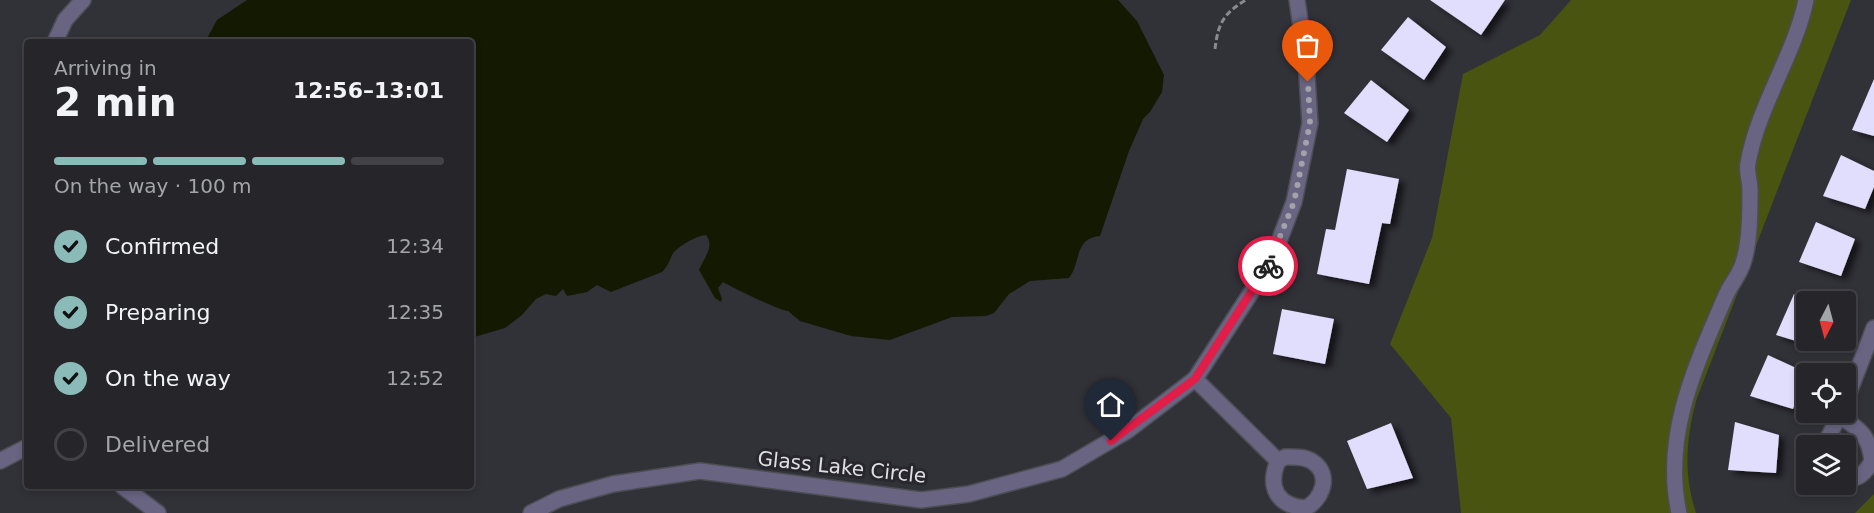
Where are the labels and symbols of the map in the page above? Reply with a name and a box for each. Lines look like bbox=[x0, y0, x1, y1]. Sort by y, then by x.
pin bbox=[1282, 20, 1333, 82]
courier bbox=[1238, 236, 1298, 296]
north arrow bbox=[1796, 291, 1856, 351]
pin bbox=[1085, 379, 1136, 441]
street label: Glass Lake Circle bbox=[756, 446, 928, 488]

